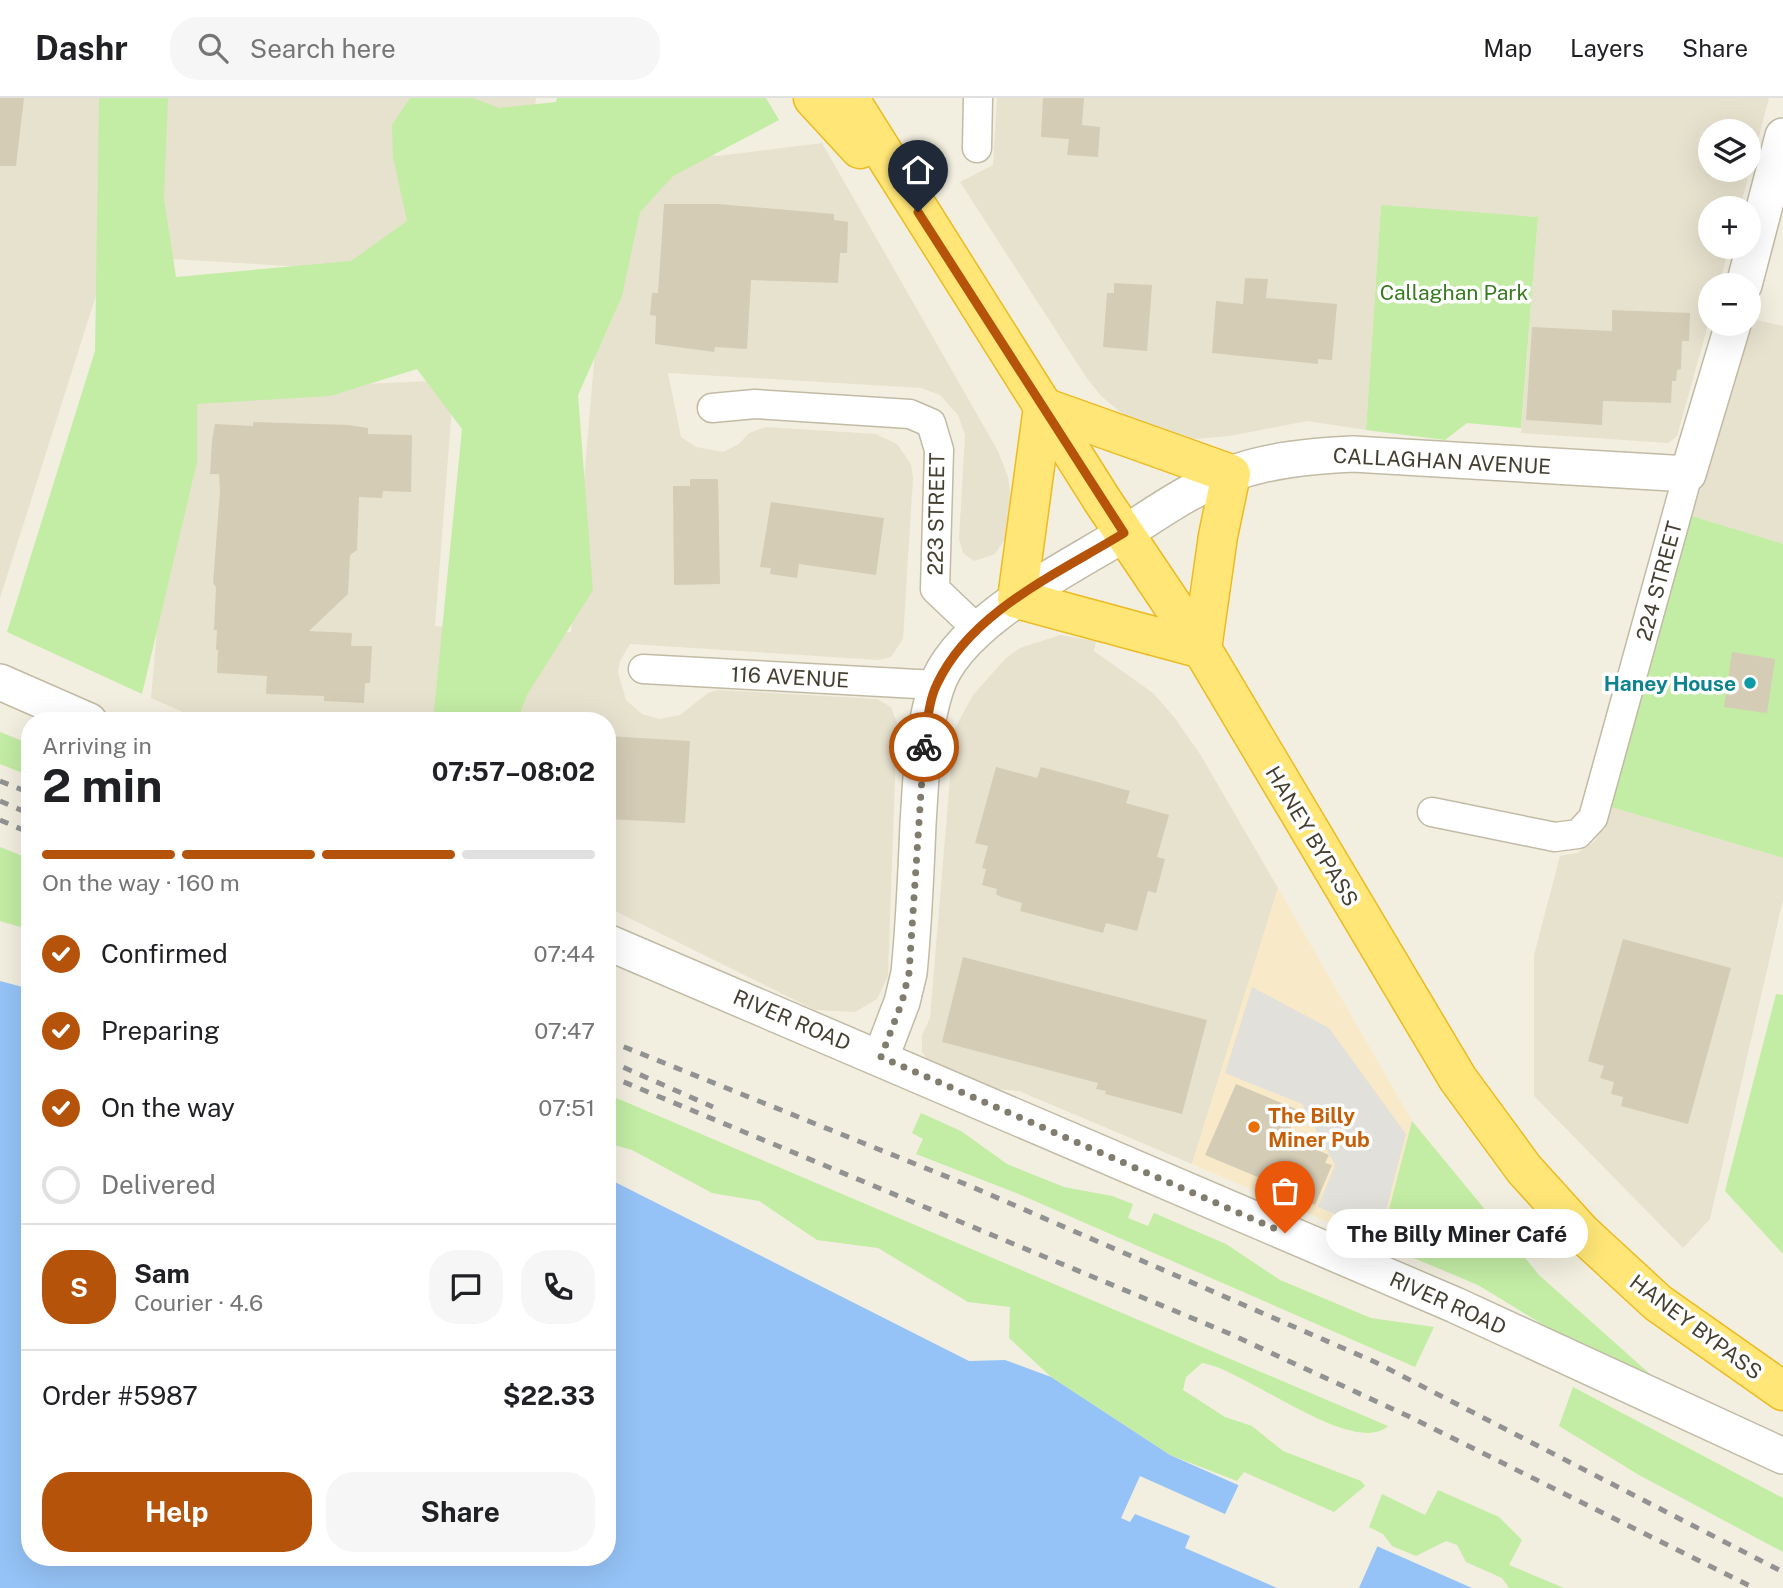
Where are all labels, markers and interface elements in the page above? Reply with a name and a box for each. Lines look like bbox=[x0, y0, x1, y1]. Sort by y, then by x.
search box bbox=[170, 17, 660, 80]
text: Dashr bbox=[35, 29, 128, 67]
icon: search bbox=[194, 29, 232, 67]
text: Search here bbox=[250, 33, 396, 64]
text: Map bbox=[1483, 34, 1532, 62]
text: Layers bbox=[1570, 34, 1644, 62]
text: Share bbox=[1682, 34, 1748, 62]
map controls bbox=[1698, 119, 1761, 336]
button: layers bbox=[1698, 119, 1761, 182]
pin bbox=[888, 140, 948, 212]
icon: home bbox=[899, 151, 937, 189]
button: + bbox=[1698, 196, 1761, 259]
button: − bbox=[1698, 273, 1761, 336]
park label: Callaghan Park bbox=[1380, 280, 1529, 305]
street label: CALLAGHAN AVENUE bbox=[1332, 443, 1552, 479]
street label: 223 STREET bbox=[922, 452, 950, 576]
street label: 224 STREET bbox=[1631, 518, 1687, 644]
street label: 116 AVENUE bbox=[730, 661, 850, 693]
place label: Haney House bbox=[1604, 671, 1736, 696]
marker: Haney House bbox=[1742, 675, 1758, 691]
courier bbox=[889, 712, 959, 782]
icon: bike bbox=[905, 728, 943, 766]
text: Arriving in bbox=[42, 732, 152, 759]
text: 07:57–08:02 bbox=[432, 756, 595, 787]
text: 2 min bbox=[42, 758, 162, 812]
street label: HANEY BYPASS bbox=[1260, 761, 1364, 911]
text: On the way · 160 m bbox=[42, 869, 240, 896]
icon: check bbox=[42, 935, 80, 973]
text: Confirmed bbox=[101, 938, 228, 969]
text: 07:44 bbox=[534, 940, 595, 967]
street label: RIVER ROAD bbox=[730, 984, 854, 1056]
icon: check bbox=[42, 1012, 80, 1050]
text: Preparing bbox=[101, 1015, 220, 1046]
text: 07:47 bbox=[534, 1017, 595, 1044]
icon: check bbox=[42, 1089, 80, 1127]
text: On the way bbox=[101, 1092, 235, 1123]
text: 07:51 bbox=[538, 1094, 595, 1121]
place label: The Billy Miner Pub bbox=[1268, 1103, 1370, 1152]
marker: The Billy Miner Pub bbox=[1246, 1119, 1262, 1135]
pin bbox=[1255, 1161, 1315, 1233]
text: Delivered bbox=[101, 1169, 216, 1200]
icon: bag bbox=[1266, 1172, 1304, 1210]
callout: The Billy Miner Café bbox=[1327, 1208, 1590, 1258]
text: The Billy Miner Café bbox=[1347, 1220, 1567, 1247]
button: chat bbox=[429, 1250, 503, 1324]
button: phone bbox=[521, 1250, 595, 1324]
text: Sam bbox=[134, 1258, 190, 1289]
street label: RIVER ROAD bbox=[1386, 1266, 1510, 1340]
street label: HANEY BYPASS bbox=[1625, 1269, 1767, 1385]
text: S bbox=[70, 1272, 88, 1303]
text: Courier · 4.6 bbox=[134, 1289, 263, 1316]
text: Order #5987 bbox=[42, 1380, 198, 1411]
text: $22.33 bbox=[503, 1380, 595, 1411]
button: Help bbox=[42, 1472, 312, 1552]
button: Share bbox=[326, 1472, 595, 1552]

